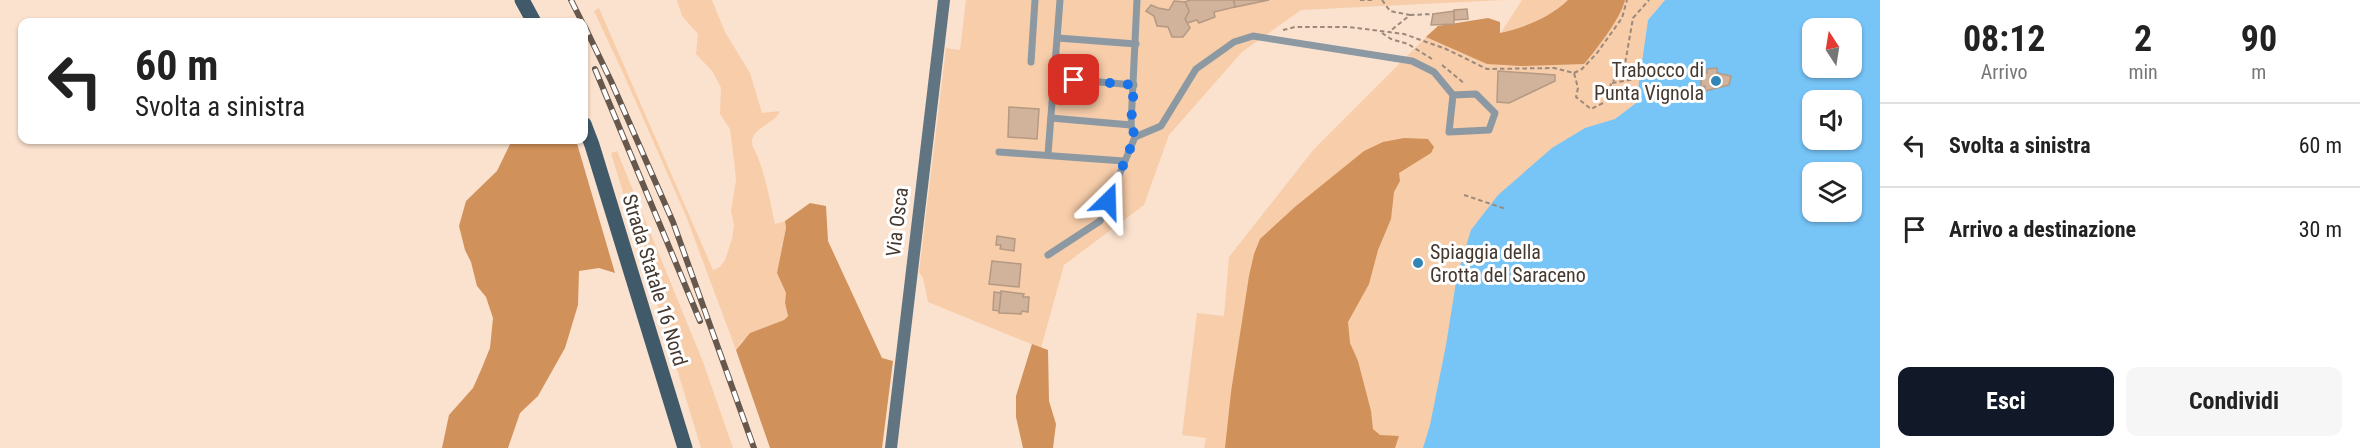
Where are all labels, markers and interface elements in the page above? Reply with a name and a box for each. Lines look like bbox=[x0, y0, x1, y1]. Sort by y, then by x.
north arrow bbox=[1802, 18, 1862, 78]
map controls bbox=[1802, 18, 1862, 222]
text: 08:12 bbox=[1963, 18, 2046, 60]
text: 2 bbox=[2134, 18, 2152, 60]
text: 90 bbox=[2241, 18, 2277, 60]
text: 60 m bbox=[135, 41, 218, 90]
icon: left bbox=[36, 42, 114, 120]
pin bbox=[1048, 54, 1099, 105]
place label: Trabocco di Punta Vignola bbox=[1594, 58, 1704, 105]
text: Arrivo bbox=[1981, 60, 2028, 84]
text: min bbox=[2128, 60, 2158, 84]
text: m bbox=[2251, 60, 2266, 84]
icon: arrive bbox=[1057, 63, 1090, 96]
marker: Trabocco di Punta Vignola bbox=[1709, 74, 1723, 88]
button: sound bbox=[1802, 90, 1862, 150]
text: Svolta a sinistra bbox=[135, 91, 305, 123]
icon: left bbox=[1898, 129, 1931, 162]
text: Svolta a sinistra bbox=[1949, 133, 2091, 158]
text: 60 m bbox=[2299, 133, 2342, 158]
button: layers bbox=[1802, 162, 1862, 222]
position arrow bbox=[1076, 169, 1140, 233]
street label: Via Osca bbox=[881, 186, 913, 258]
street label: Strada Statale 16 Nord bbox=[617, 191, 693, 369]
icon: arrive bbox=[1898, 213, 1931, 246]
text: Arrivo a destinazione bbox=[1949, 217, 2136, 242]
text: 30 m bbox=[2299, 217, 2342, 242]
place label: Spiaggia della Grotta del Saraceno bbox=[1430, 240, 1586, 287]
marker: Spiaggia della Grotta del Saraceno bbox=[1411, 256, 1425, 270]
button: Esci bbox=[1898, 367, 2114, 436]
button: Condividi bbox=[2126, 367, 2342, 436]

